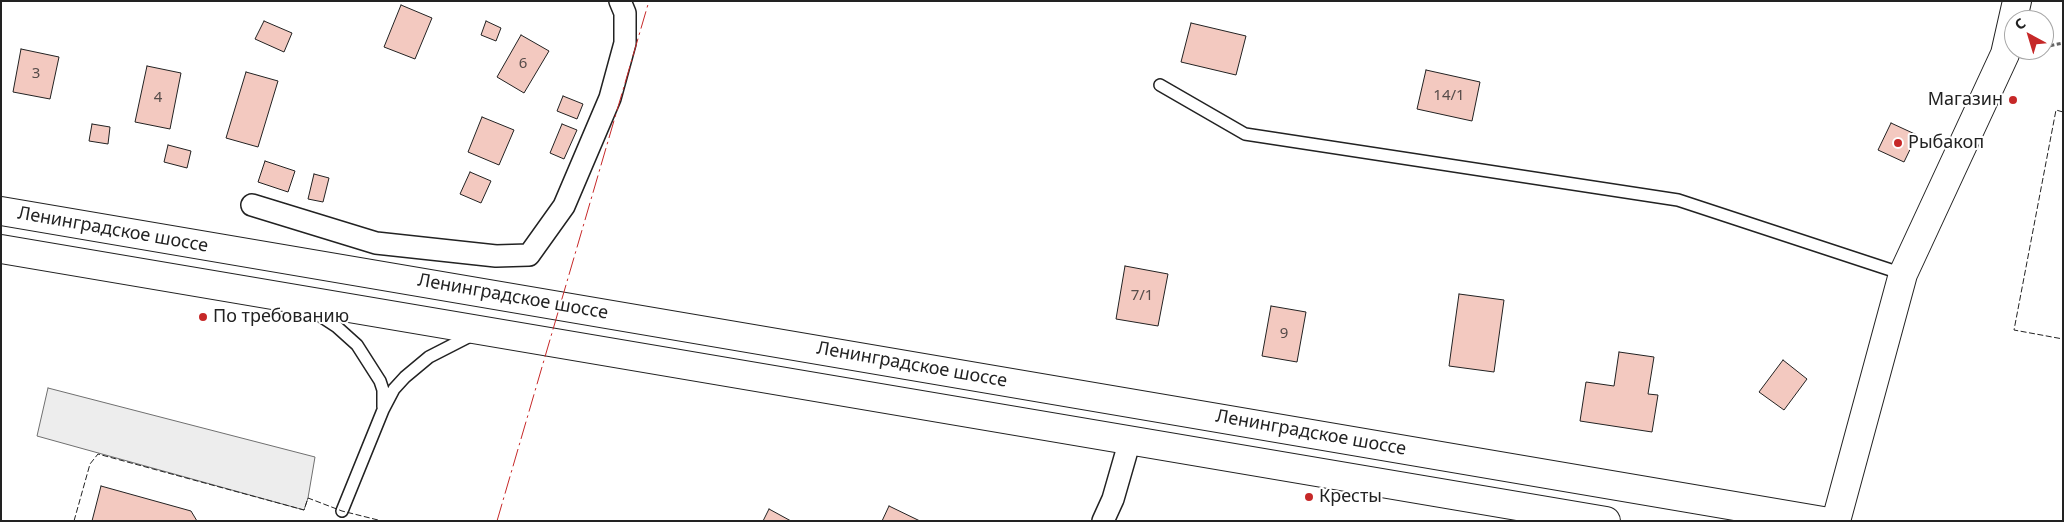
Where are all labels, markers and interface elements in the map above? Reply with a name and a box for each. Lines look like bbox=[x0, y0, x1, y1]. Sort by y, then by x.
north arrow bbox=[2004, 10, 2054, 60]
text: С bbox=[2010, 14, 2029, 34]
house number: 6 bbox=[519, 55, 527, 73]
house number: 3 bbox=[32, 65, 40, 83]
house number: 14/1 bbox=[1433, 87, 1465, 105]
house number: 4 bbox=[154, 89, 162, 107]
place label: Магазин bbox=[1928, 89, 2003, 111]
marker: Магазин bbox=[2007, 94, 2019, 106]
place label: Рыбакоп bbox=[1908, 132, 1984, 154]
marker: Рыбакоп bbox=[1892, 137, 1904, 149]
street label: Ленинградское шоссе bbox=[16, 203, 210, 257]
street label: Ленинградское шоссе bbox=[416, 270, 610, 324]
house number: 7/1 bbox=[1131, 287, 1153, 305]
place label: По требованию bbox=[213, 306, 349, 328]
marker: По требованию bbox=[197, 311, 209, 323]
house number: 9 bbox=[1280, 325, 1288, 343]
street label: Ленинградское шоссе bbox=[815, 338, 1009, 392]
street label: Ленинградское шоссе bbox=[1214, 406, 1408, 460]
place label: Кресты bbox=[1319, 486, 1382, 508]
marker: Кресты bbox=[1303, 491, 1315, 503]

